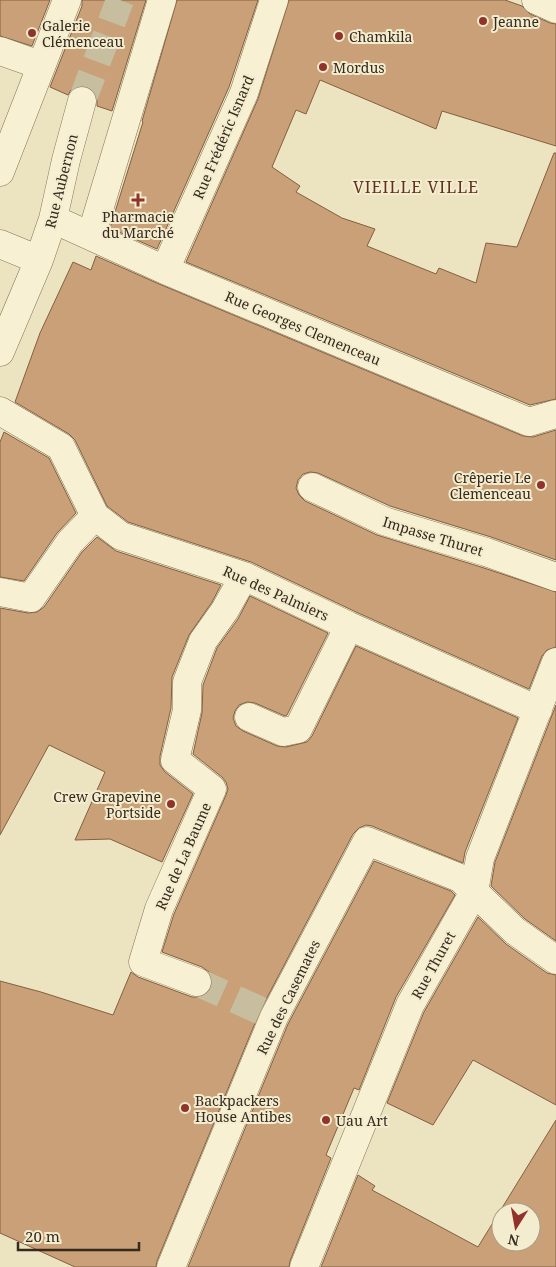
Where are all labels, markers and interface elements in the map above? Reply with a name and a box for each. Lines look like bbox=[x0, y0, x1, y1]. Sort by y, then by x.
place label: Jeanne bbox=[492, 12, 539, 31]
marker: Jeanne bbox=[477, 15, 489, 27]
place label: Galerie Clémenceau bbox=[42, 16, 123, 51]
marker: Galerie Clémenceau bbox=[26, 27, 38, 39]
place label: Chamkila bbox=[349, 27, 413, 46]
marker: Chamkila bbox=[333, 30, 345, 42]
place label: Mordus bbox=[333, 58, 385, 77]
marker: Mordus bbox=[317, 61, 329, 73]
street label: Rue Frédéric Isnard bbox=[188, 72, 258, 202]
street label: Rue Aubernon bbox=[40, 132, 82, 230]
district label: VIEILLE VILLE bbox=[353, 176, 479, 198]
marker: Pharmacie du Marché bbox=[132, 194, 144, 206]
place label: Pharmacie du Marché bbox=[102, 207, 174, 242]
street label: Rue Georges Clemenceau bbox=[222, 286, 384, 370]
place label: Crêperie Le Clemenceau bbox=[450, 468, 531, 503]
marker: Crêperie Le Clemenceau bbox=[535, 479, 547, 491]
street label: Impasse Thuret bbox=[381, 512, 486, 560]
street label: Rue des Palmiers bbox=[220, 561, 332, 625]
place label: Crew Grapevine Portside bbox=[53, 787, 161, 822]
marker: Crew Grapevine Portside bbox=[165, 798, 177, 810]
street label: Rue de La Baume bbox=[151, 799, 215, 913]
street label: Rue Thuret bbox=[407, 928, 459, 1002]
street label: Rue des Casemates bbox=[252, 936, 324, 1058]
place label: Backpackers House Antibes bbox=[195, 1091, 291, 1126]
marker: Backpackers House Antibes bbox=[179, 1102, 191, 1114]
place label: Uau Art bbox=[336, 1111, 388, 1130]
marker: Uau Art bbox=[320, 1114, 332, 1126]
north arrow bbox=[491, 1202, 541, 1252]
scale bar bbox=[18, 1220, 139, 1252]
text: 20 m bbox=[25, 1226, 60, 1246]
text: N bbox=[506, 1230, 521, 1251]

